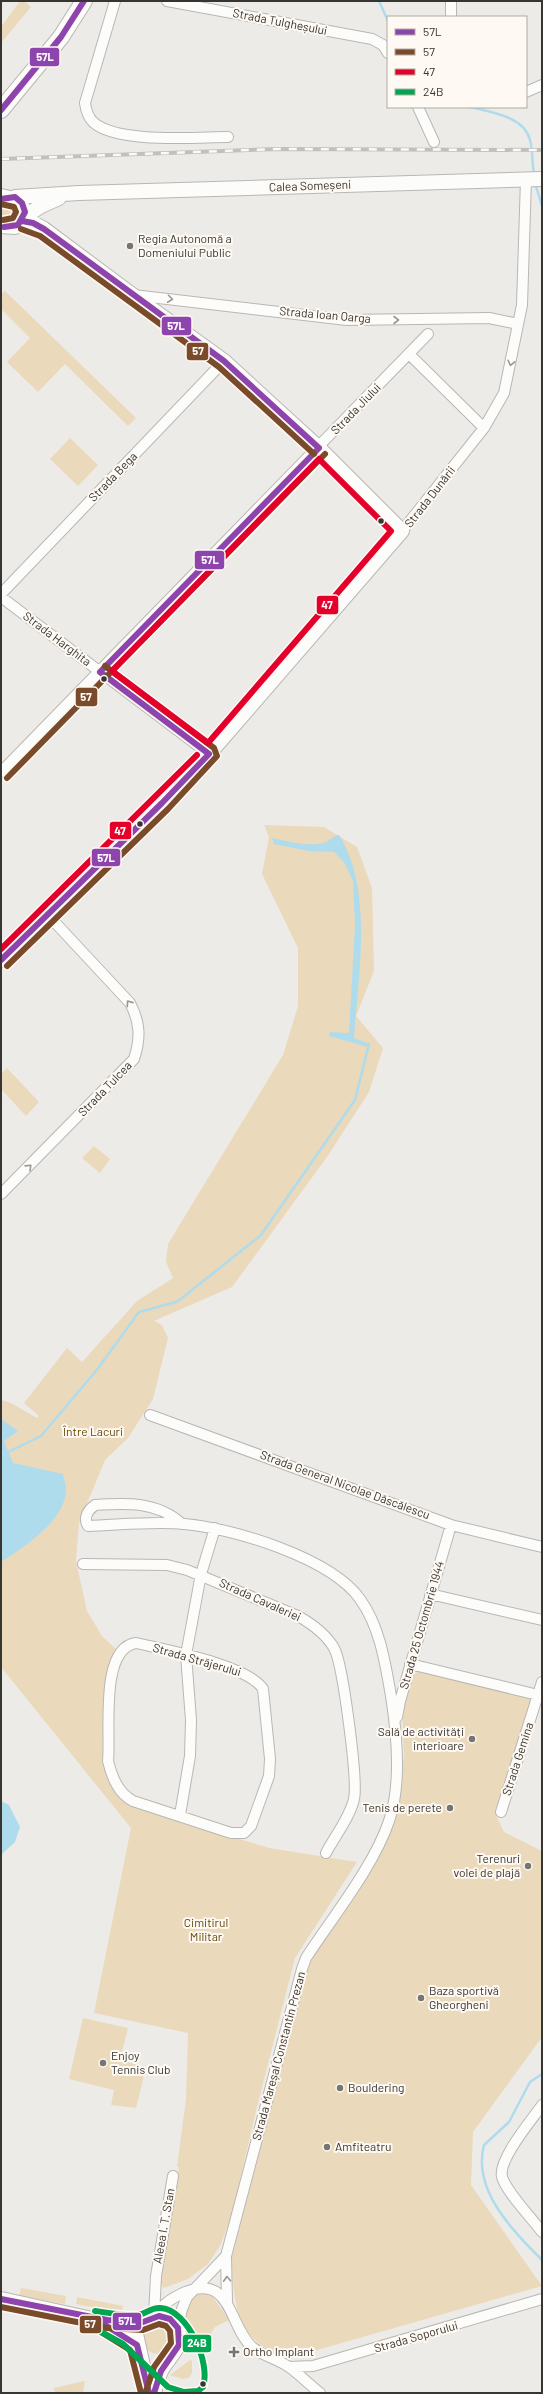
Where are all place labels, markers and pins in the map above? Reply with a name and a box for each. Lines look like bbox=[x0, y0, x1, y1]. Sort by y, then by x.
place label: Regia Autonomă a Domeniului Public bbox=[138, 231, 232, 259]
marker: Regia Autonomă a Domeniului Public bbox=[125, 241, 135, 251]
unlabelled marker bbox=[376, 516, 386, 526]
unlabelled marker bbox=[99, 674, 109, 684]
unlabelled marker bbox=[135, 819, 145, 829]
place label: Sală de activități interioare bbox=[378, 1724, 464, 1752]
marker: Sală de activități interioare bbox=[467, 1734, 477, 1744]
place label: Tenis de perete bbox=[362, 1800, 442, 1814]
marker: Tenis de perete bbox=[445, 1803, 455, 1813]
place label: Terenuri volei de plajă bbox=[453, 1851, 520, 1879]
marker: Terenuri volei de plajă bbox=[523, 1861, 533, 1871]
place label: Baza sportivă Gheorgheni bbox=[429, 1983, 499, 2011]
marker: Baza sportivă Gheorgheni bbox=[416, 1993, 426, 2003]
place label: Enjoy Tennis Club bbox=[111, 2048, 171, 2076]
marker: Enjoy Tennis Club bbox=[98, 2058, 108, 2068]
place label: Bouldering bbox=[348, 2080, 405, 2094]
marker: Bouldering bbox=[335, 2083, 345, 2093]
place label: Amfiteatru bbox=[335, 2139, 391, 2153]
marker: Amfiteatru bbox=[322, 2142, 332, 2152]
place label: Ortho Implant bbox=[243, 2344, 314, 2358]
marker: Ortho Implant bbox=[228, 2346, 240, 2358]
unlabelled marker bbox=[198, 2379, 208, 2389]

